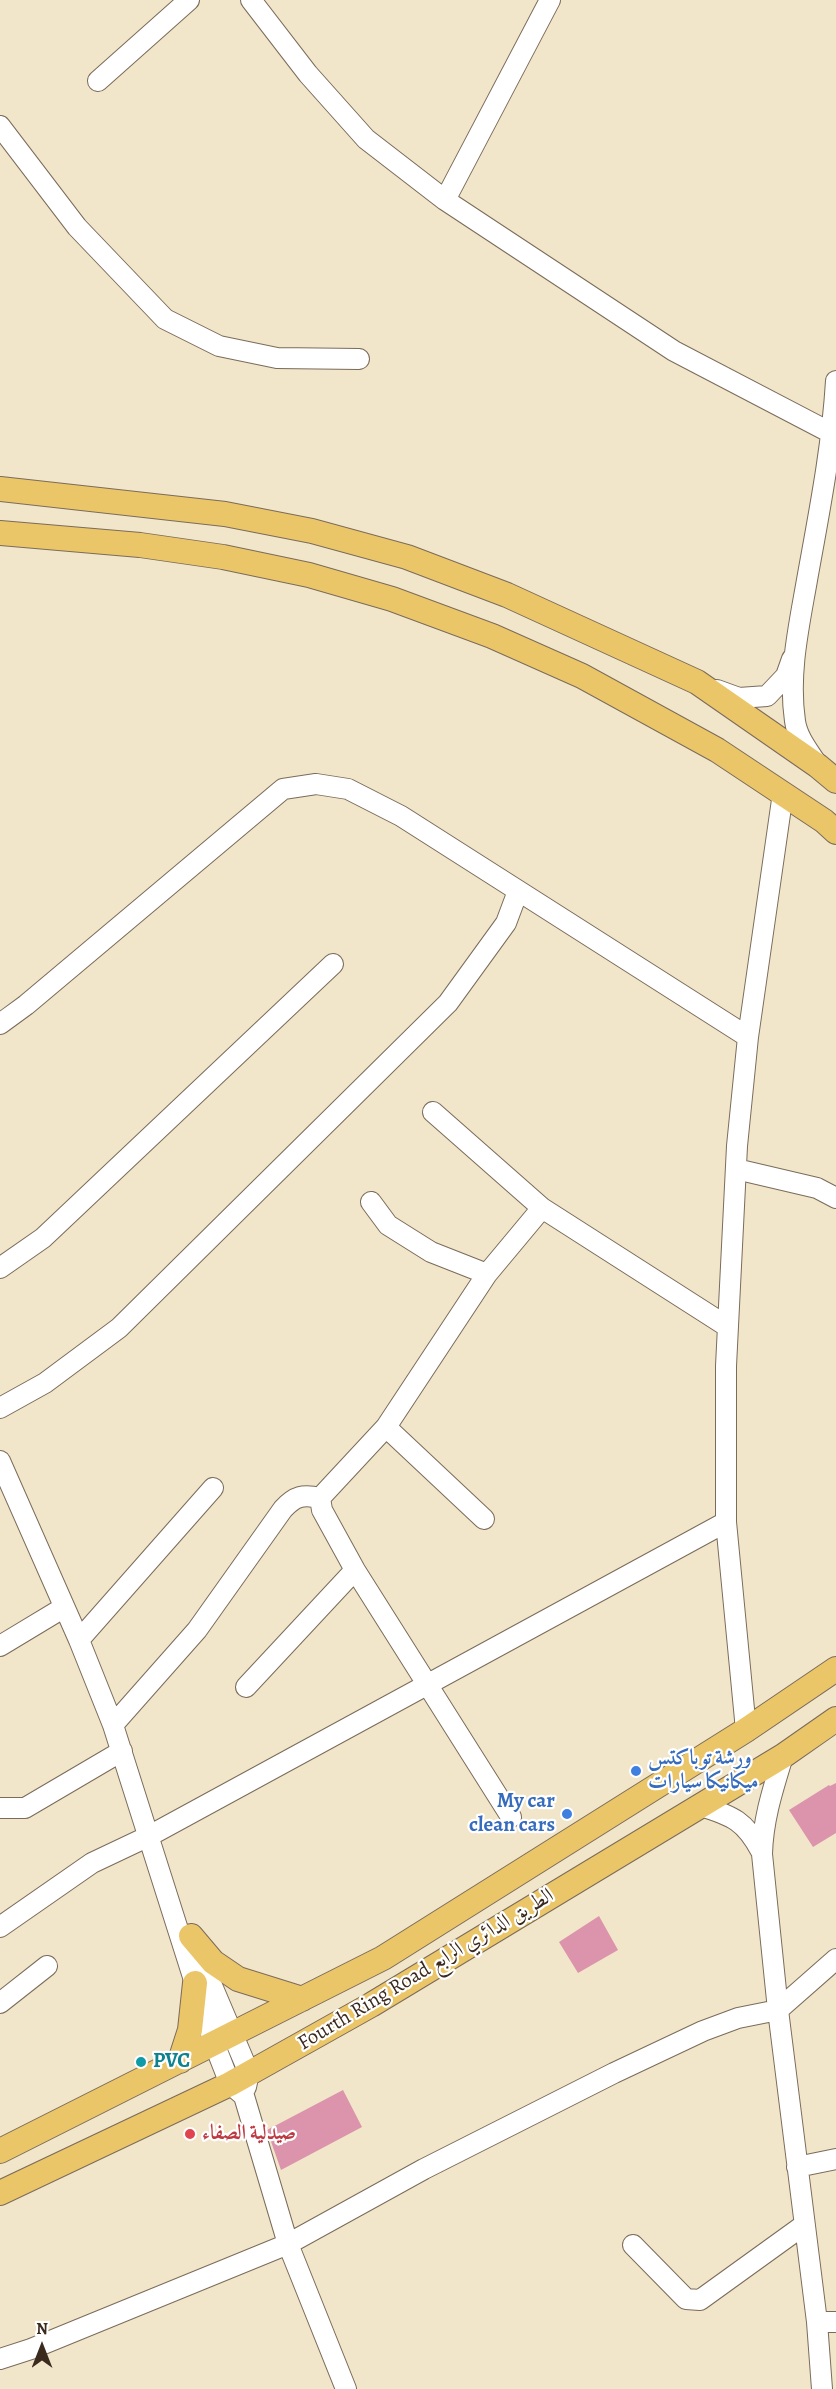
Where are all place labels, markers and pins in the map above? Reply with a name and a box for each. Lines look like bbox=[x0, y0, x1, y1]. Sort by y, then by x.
place label: ورشة توباكتس ميكانيكا سيارات bbox=[648, 1746, 759, 1796]
marker: ورشة توباكتس ميكانيكا سيارات bbox=[629, 1764, 643, 1778]
place label: My car clean cars bbox=[469, 1789, 555, 1839]
marker: My car clean cars bbox=[560, 1807, 574, 1821]
place label: PVC bbox=[153, 2049, 190, 2075]
marker: PVC bbox=[134, 2055, 148, 2069]
place label: صيدلية الصفاء bbox=[202, 2121, 296, 2147]
marker: صيدلية الصفاء bbox=[183, 2127, 197, 2141]

